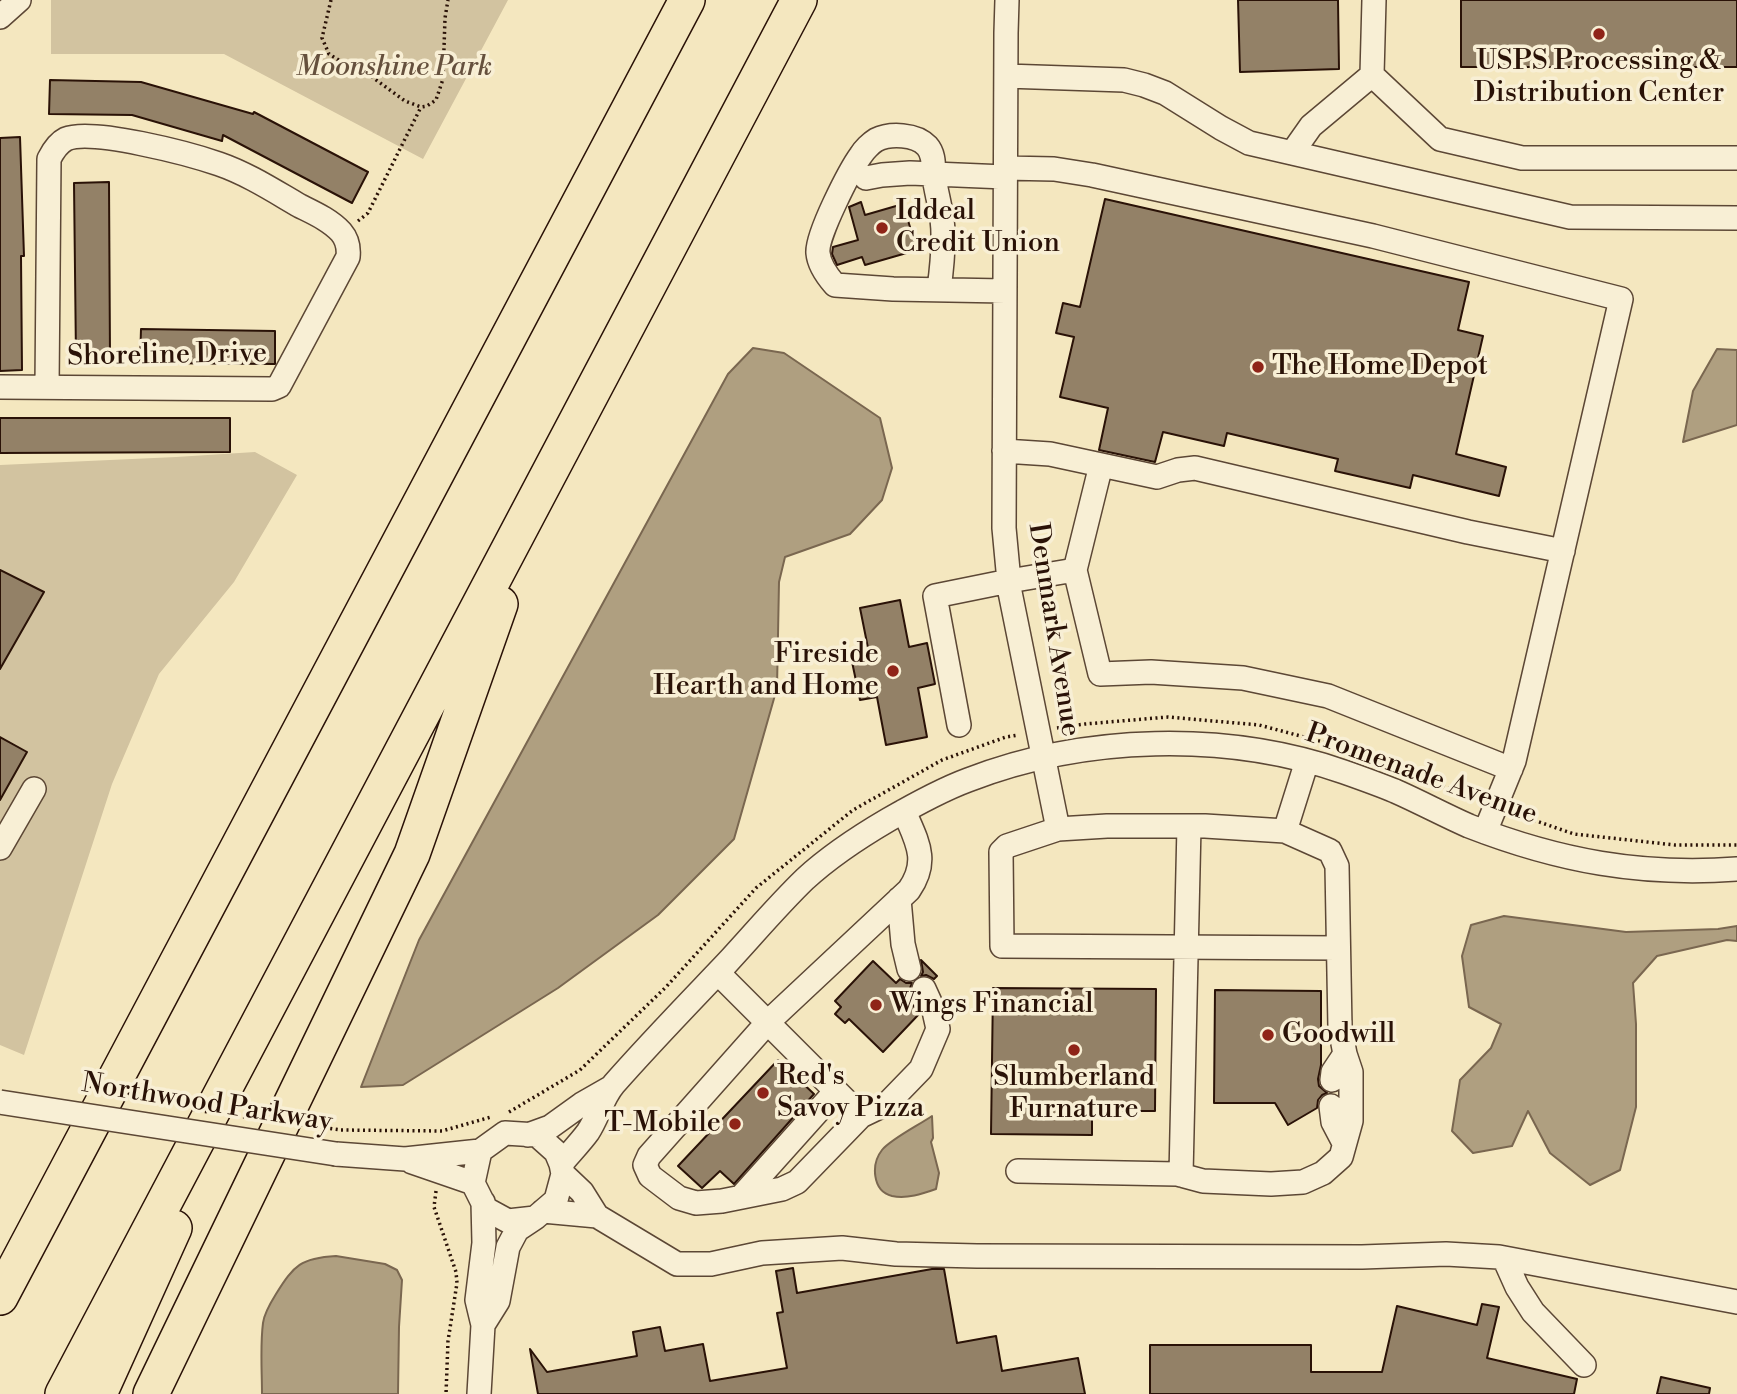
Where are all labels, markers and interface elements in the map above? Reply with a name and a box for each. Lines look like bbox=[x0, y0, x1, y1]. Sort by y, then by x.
marker: USPS Processing & Distribution Center bbox=[1591, 26, 1607, 42]
place label: USPS Processing & Distribution Center bbox=[1474, 45, 1724, 111]
park label: Moonshine Park bbox=[296, 51, 492, 85]
place label: Iddeal Credit Union bbox=[896, 195, 1060, 261]
marker: Iddeal Credit Union bbox=[874, 220, 890, 236]
street label: Shoreline Drive bbox=[67, 337, 267, 375]
place label: The Home Depot bbox=[1272, 350, 1488, 384]
marker: The Home Depot bbox=[1250, 359, 1266, 375]
street label: Denmark Avenue bbox=[1020, 521, 1086, 739]
place label: Fireside Hearth and Home bbox=[653, 638, 879, 704]
marker: Fireside Hearth and Home bbox=[885, 663, 901, 679]
street label: Promenade Avenue bbox=[1300, 717, 1542, 833]
place label: Wings Financial bbox=[890, 988, 1094, 1022]
marker: Wings Financial bbox=[868, 997, 884, 1013]
place label: Goodwill bbox=[1282, 1018, 1395, 1052]
marker: Goodwill bbox=[1260, 1027, 1276, 1043]
marker: Slumberland Furnature bbox=[1066, 1042, 1082, 1058]
place label: Red's Savoy Pizza bbox=[777, 1060, 924, 1126]
place label: Slumberland Furnature bbox=[993, 1061, 1155, 1127]
street label: Northwood Parkway bbox=[79, 1068, 335, 1140]
marker: Red's Savoy Pizza bbox=[755, 1085, 771, 1101]
place label: T-Mobile bbox=[604, 1107, 721, 1141]
marker: T-Mobile bbox=[727, 1116, 743, 1132]

